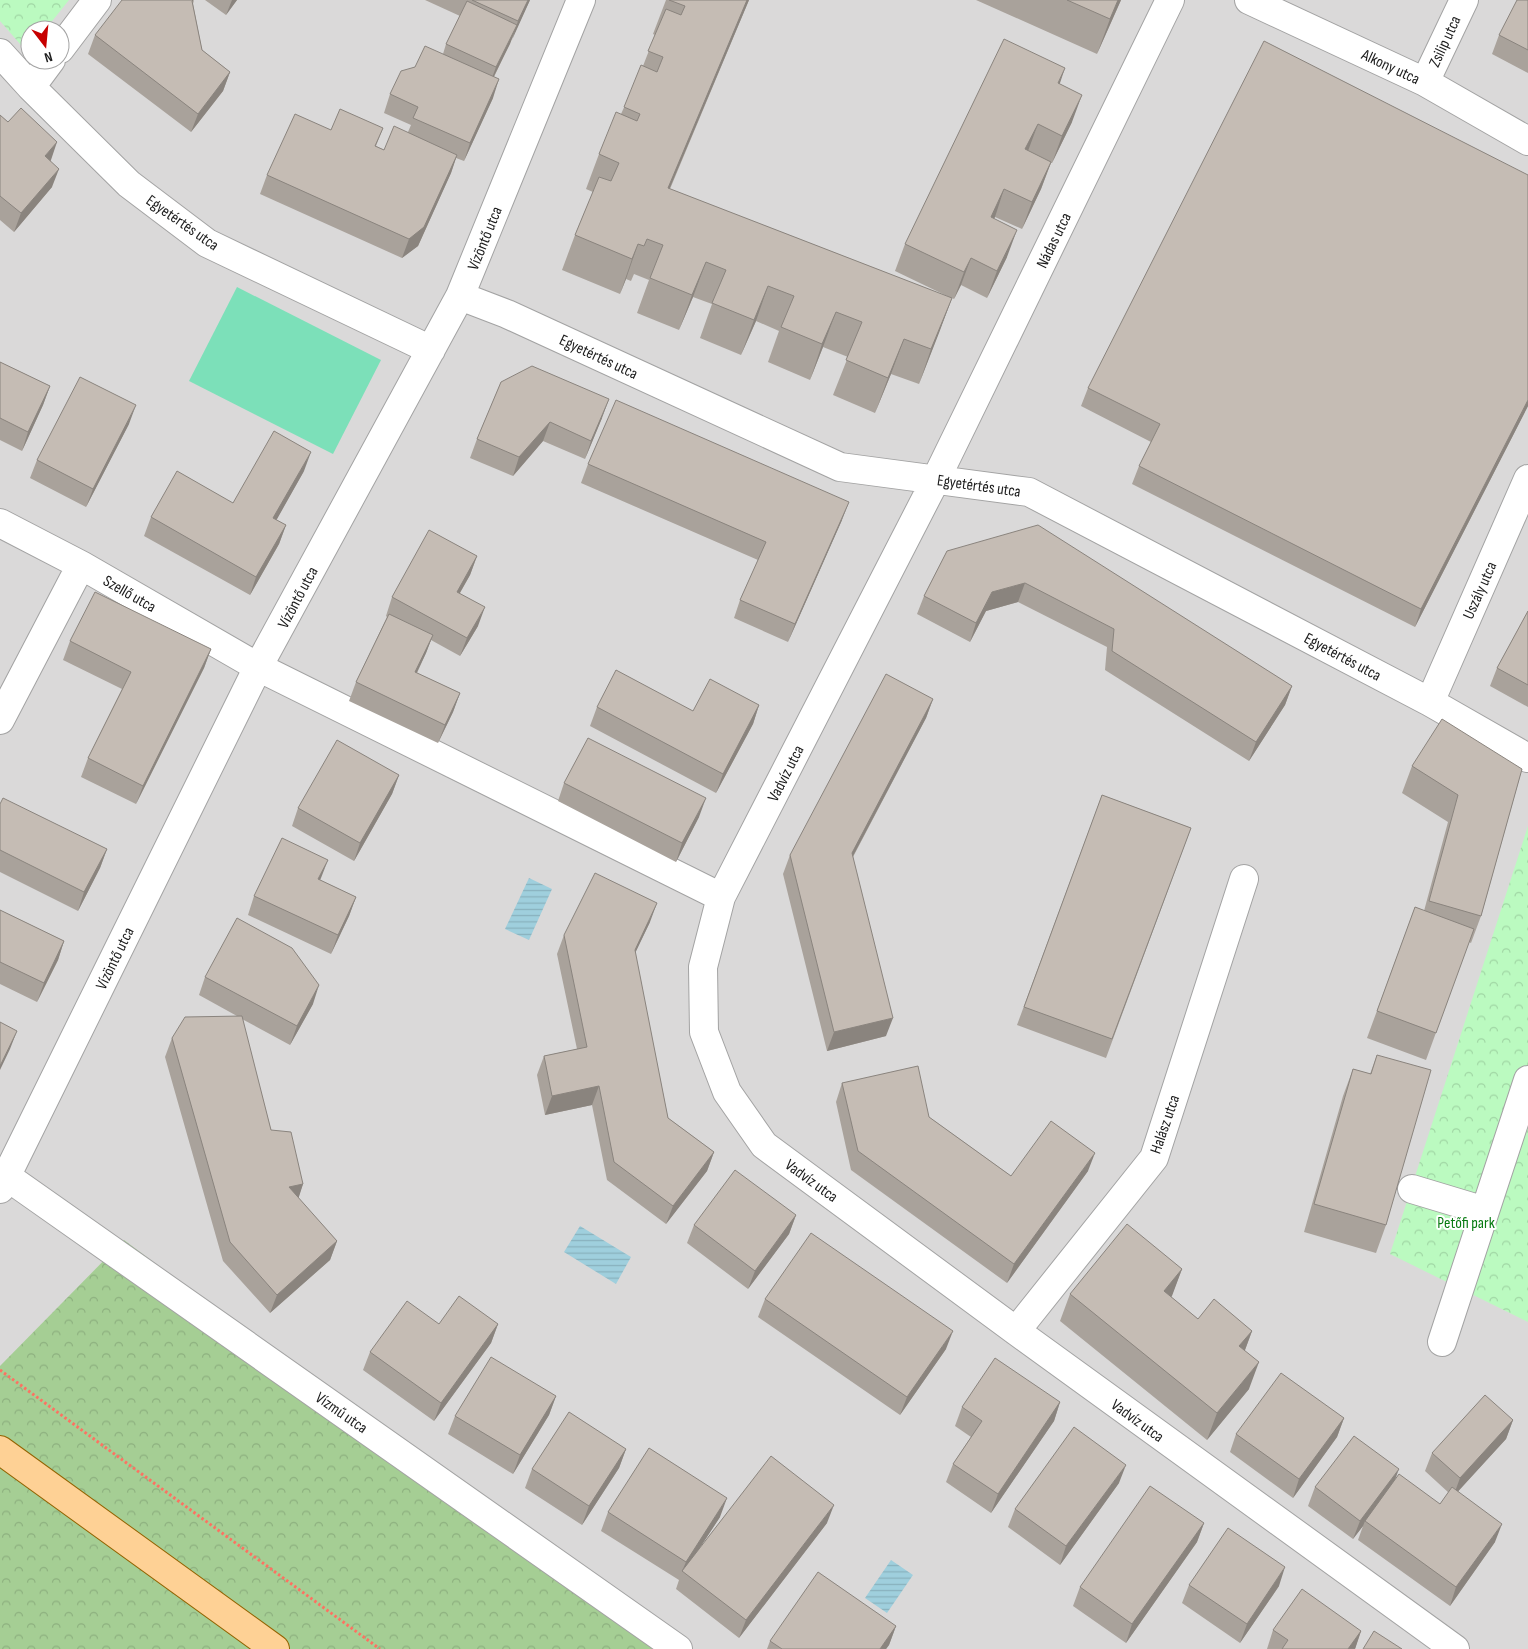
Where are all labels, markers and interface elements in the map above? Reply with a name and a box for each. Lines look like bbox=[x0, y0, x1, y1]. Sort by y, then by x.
street label: Zsilip utca bbox=[1425, 13, 1465, 70]
north arrow bbox=[20, 20, 70, 70]
street label: Alkony utca bbox=[1357, 45, 1422, 89]
text: N bbox=[43, 48, 54, 66]
street label: Egyetértés utca bbox=[142, 191, 222, 255]
street label: Vízöntő utca bbox=[464, 204, 507, 273]
street label: Nádas utca bbox=[1033, 210, 1076, 271]
street label: Egyetértés utca bbox=[556, 331, 641, 384]
street label: Egyetértés utca bbox=[936, 471, 1022, 502]
street label: Uszály utca bbox=[1459, 559, 1501, 622]
street label: Vízöntő utca bbox=[274, 564, 322, 632]
street label: Szellő utca bbox=[100, 572, 159, 617]
street label: Egyetértés utca bbox=[1301, 629, 1384, 686]
street label: Vadvíz utca bbox=[764, 742, 809, 805]
street label: Vízöntő utca bbox=[92, 924, 139, 993]
street label: Halász utca bbox=[1146, 1093, 1184, 1156]
street label: Vadvíz utca bbox=[781, 1156, 841, 1207]
park label: Petőfi park bbox=[1437, 1214, 1495, 1233]
street label: Vízmű utca bbox=[311, 1388, 371, 1438]
street label: Vadvíz utca bbox=[1107, 1396, 1167, 1447]

